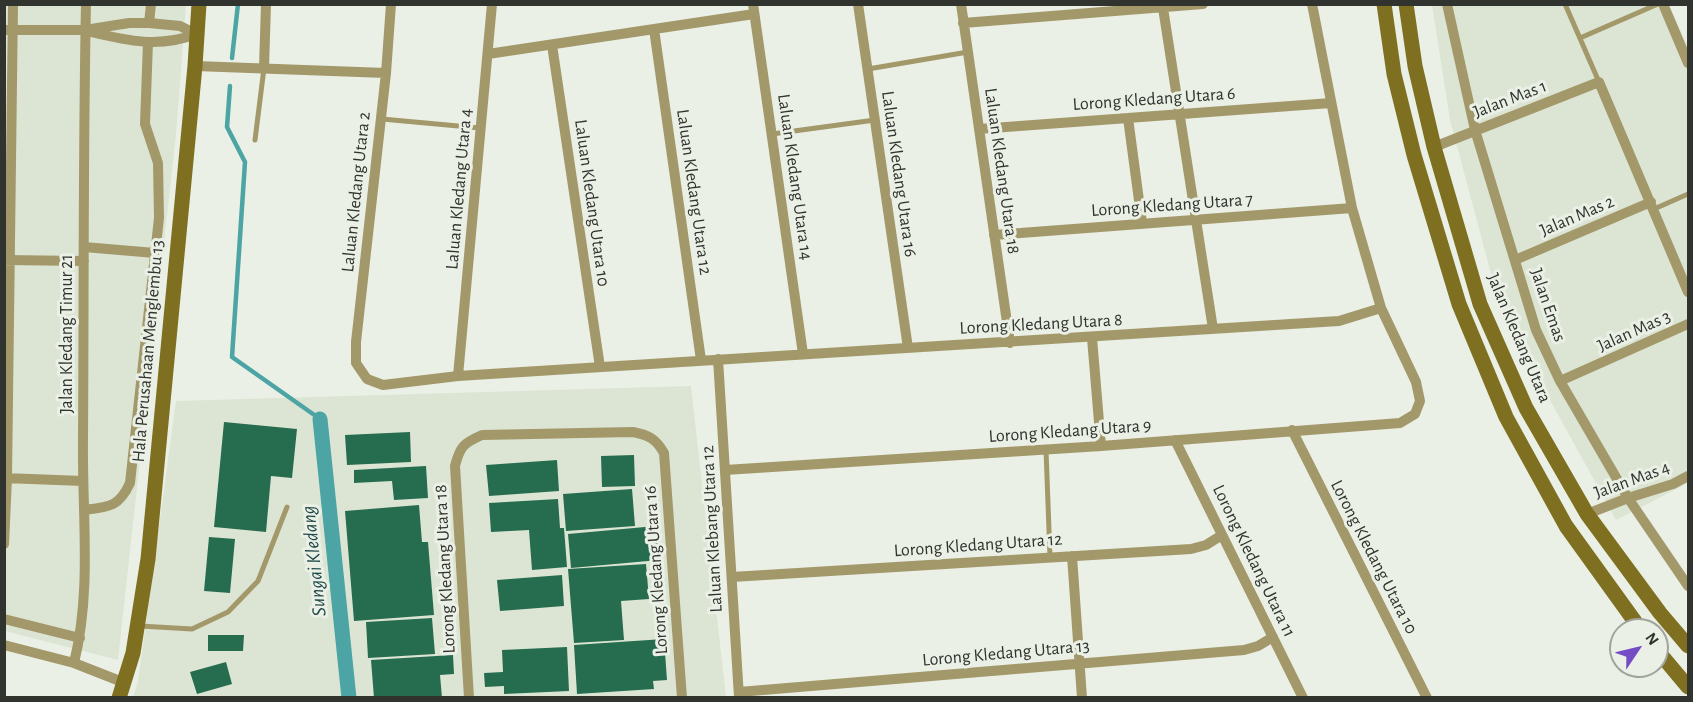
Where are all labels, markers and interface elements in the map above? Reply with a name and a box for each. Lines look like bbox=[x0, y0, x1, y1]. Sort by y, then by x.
street label: Jalan Mas 1 bbox=[1470, 75, 1550, 123]
street label: Lorong Kledang Utara 6 bbox=[1072, 83, 1236, 115]
street label: Laluan Kledang Utara 18 bbox=[980, 86, 1024, 256]
street label: Laluan Kledang Utara 16 bbox=[877, 90, 921, 258]
street label: Laluan Kledang Utara 14 bbox=[773, 92, 817, 262]
street label: Laluan Kledang Utara 4 bbox=[441, 108, 477, 270]
street label: Laluan Kledang Utara 12 bbox=[672, 108, 716, 276]
street label: Laluan Kledang Utara 2 bbox=[337, 111, 375, 273]
street label: Laluan Kledang Utara 10 bbox=[570, 118, 614, 288]
street label: Lorong Kledang Utara 7 bbox=[1090, 189, 1254, 221]
street label: Jalan Mas 2 bbox=[1537, 191, 1617, 241]
street label: Hala Perusahaan Menglembu 13 bbox=[128, 239, 168, 463]
street label: Jalan Kledang Timur 21 bbox=[56, 254, 78, 414]
street label: Jalan Emas bbox=[1525, 265, 1571, 345]
street label: Jalan Kledang Utara bbox=[1482, 270, 1556, 406]
street label: Jalan Mas 3 bbox=[1594, 305, 1674, 357]
street label: Lorong Kledang Utara 8 bbox=[959, 309, 1123, 339]
street label: Lorong Kledang Utara 9 bbox=[988, 415, 1152, 447]
street label: Laluan Klebang Utara 12 bbox=[697, 445, 727, 613]
street label: Jalan Mas 4 bbox=[1591, 456, 1673, 504]
street label: Lorong Kledang Utara 10 bbox=[1326, 476, 1422, 638]
street label: Lorong Kledang Utara 11 bbox=[1208, 481, 1300, 641]
street label: Lorong Kledang Utara 18 bbox=[430, 484, 460, 654]
street label: Lorong Kledang Utara 16 bbox=[639, 485, 673, 655]
water label: Sungai Kledang bbox=[296, 504, 332, 618]
street label: Lorong Kledang Utara 12 bbox=[893, 528, 1063, 562]
north arrow bbox=[1609, 618, 1669, 678]
text: N bbox=[1642, 630, 1662, 648]
street label: Lorong Kledang Utara 13 bbox=[921, 635, 1091, 671]

